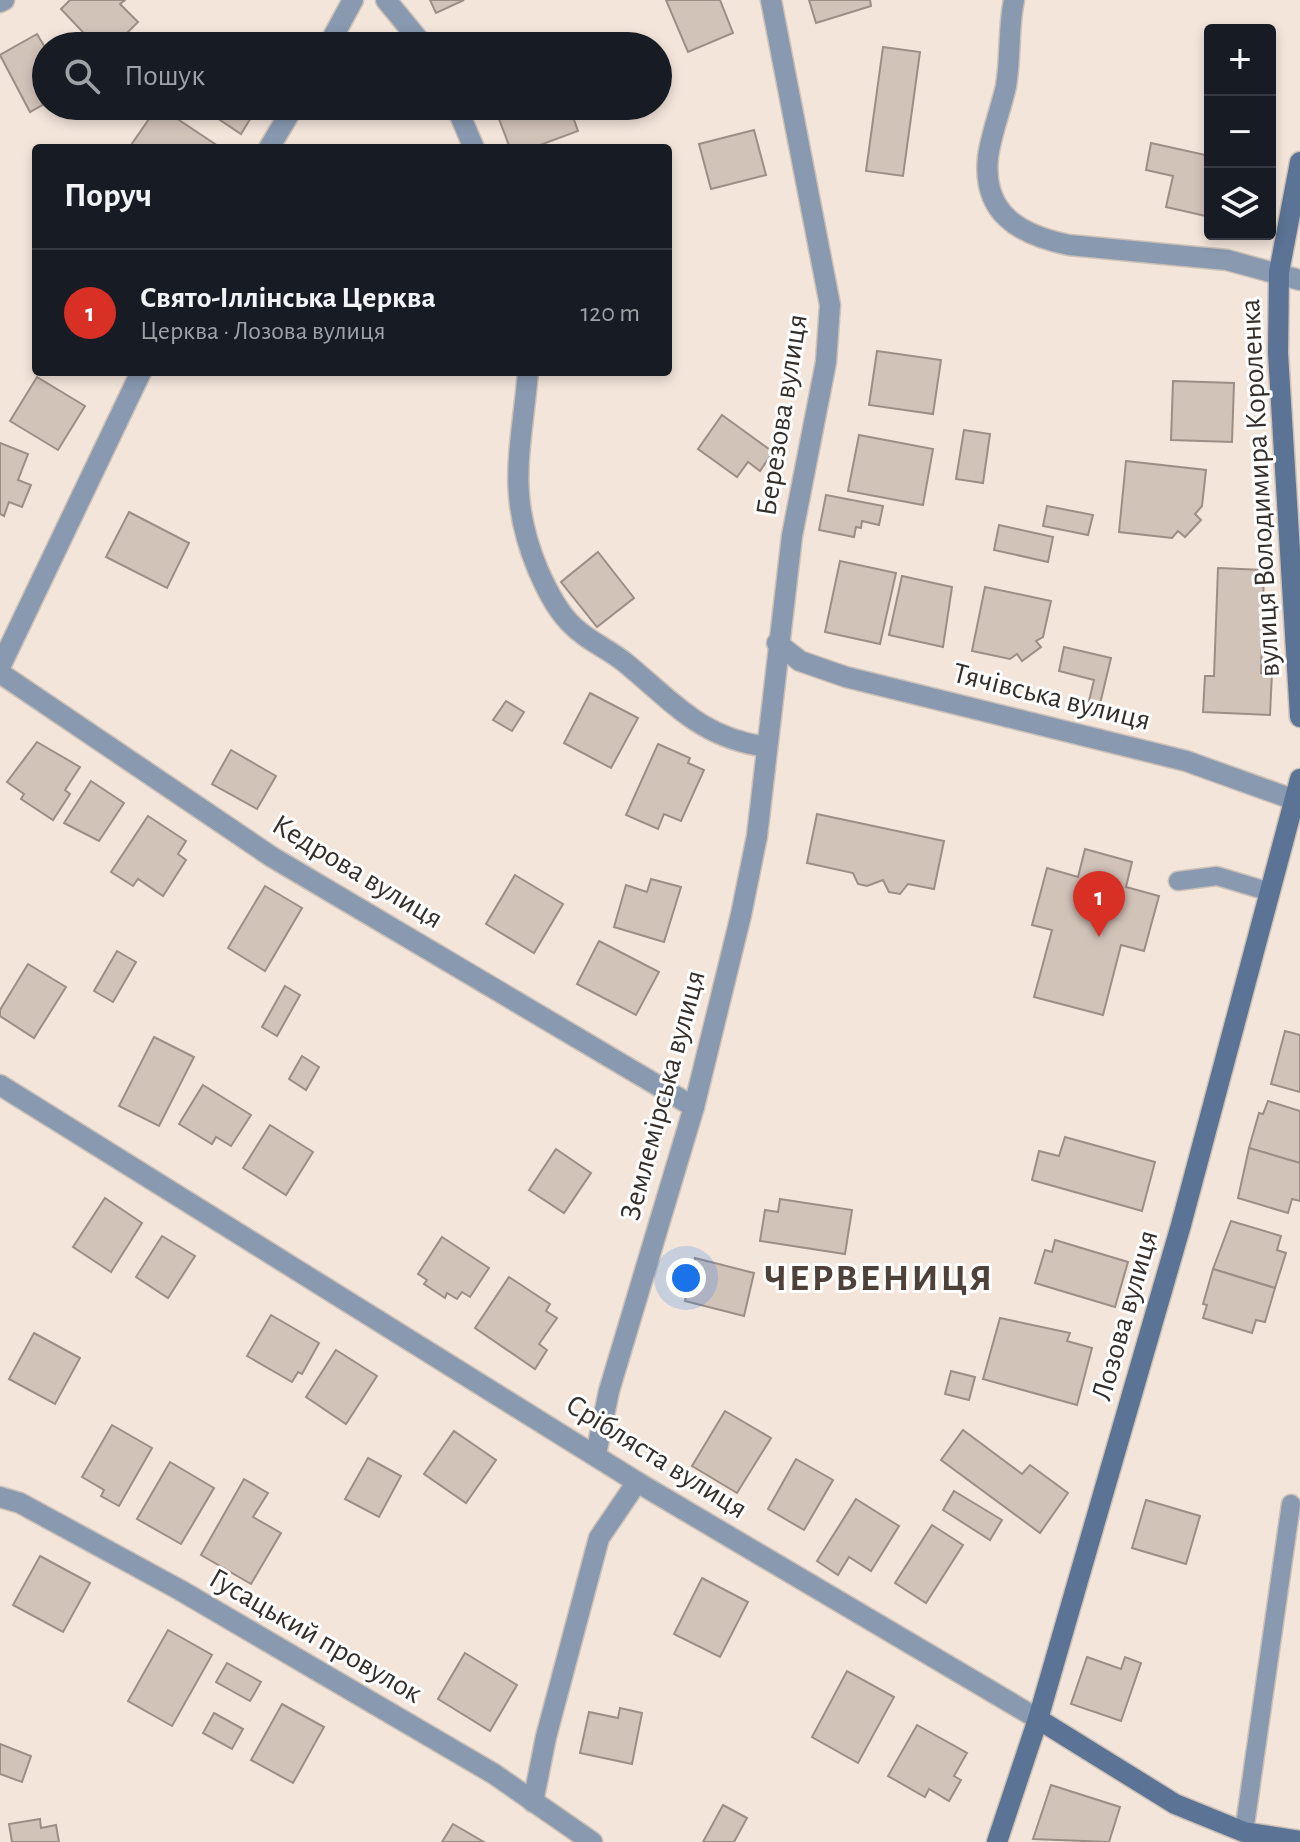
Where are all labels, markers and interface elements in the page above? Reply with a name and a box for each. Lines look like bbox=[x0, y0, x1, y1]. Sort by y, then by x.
map controls bbox=[1204, 24, 1276, 240]
button: + bbox=[1204, 24, 1276, 96]
search box bbox=[32, 32, 672, 120]
icon: search bbox=[60, 54, 104, 98]
text: Пошук bbox=[124, 61, 205, 91]
button: − bbox=[1204, 96, 1276, 168]
button: layers bbox=[1204, 168, 1276, 240]
text: Поруч bbox=[64, 179, 152, 213]
text: Свято-Іллінська Церква bbox=[140, 283, 436, 313]
street label: вулиця Володимира Короленка bbox=[1235, 298, 1285, 678]
text: 1 bbox=[85, 300, 95, 326]
text: 120 m bbox=[580, 300, 640, 326]
street label: Березова вулиця bbox=[751, 312, 813, 518]
text: Церква · Лозова вулиця bbox=[140, 318, 386, 344]
street label: Тячівська вулиця bbox=[950, 658, 1154, 736]
street label: Кедрова вулиця bbox=[267, 809, 448, 934]
pin: 1 bbox=[1073, 871, 1125, 937]
street label: Землемірська вулиця bbox=[615, 967, 711, 1224]
street label: Лозова вулиця bbox=[1086, 1227, 1164, 1404]
your location bbox=[666, 1258, 706, 1298]
district label: ЧЕРВЕНИЦЯ bbox=[764, 1260, 994, 1298]
street label: Срібляста вулиця bbox=[561, 1389, 752, 1525]
street label: Гусацький провулок bbox=[204, 1563, 427, 1709]

